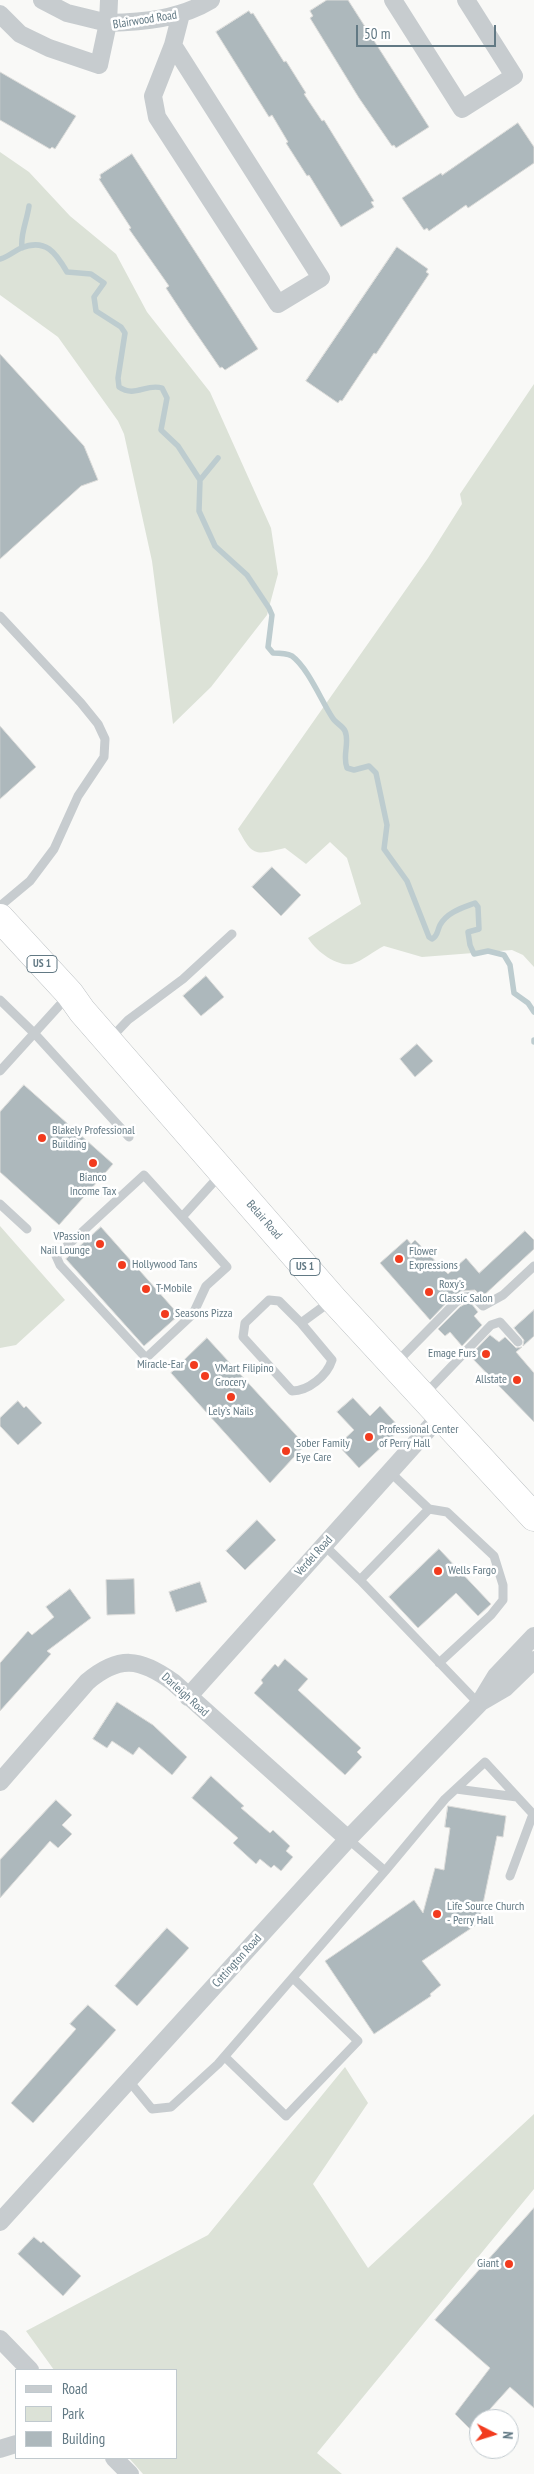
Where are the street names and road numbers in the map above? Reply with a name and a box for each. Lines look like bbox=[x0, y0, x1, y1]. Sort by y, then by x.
street label: Blairwood Road bbox=[112, 8, 178, 32]
road number: US 1 bbox=[27, 956, 57, 972]
street label: Belair Road bbox=[243, 1197, 285, 1243]
road number: US 1 bbox=[290, 1258, 320, 1276]
street label: Verdel Road bbox=[292, 1533, 336, 1579]
street label: Darleigh Road bbox=[159, 1670, 211, 1720]
street label: Cottington Road bbox=[209, 1931, 265, 1991]

